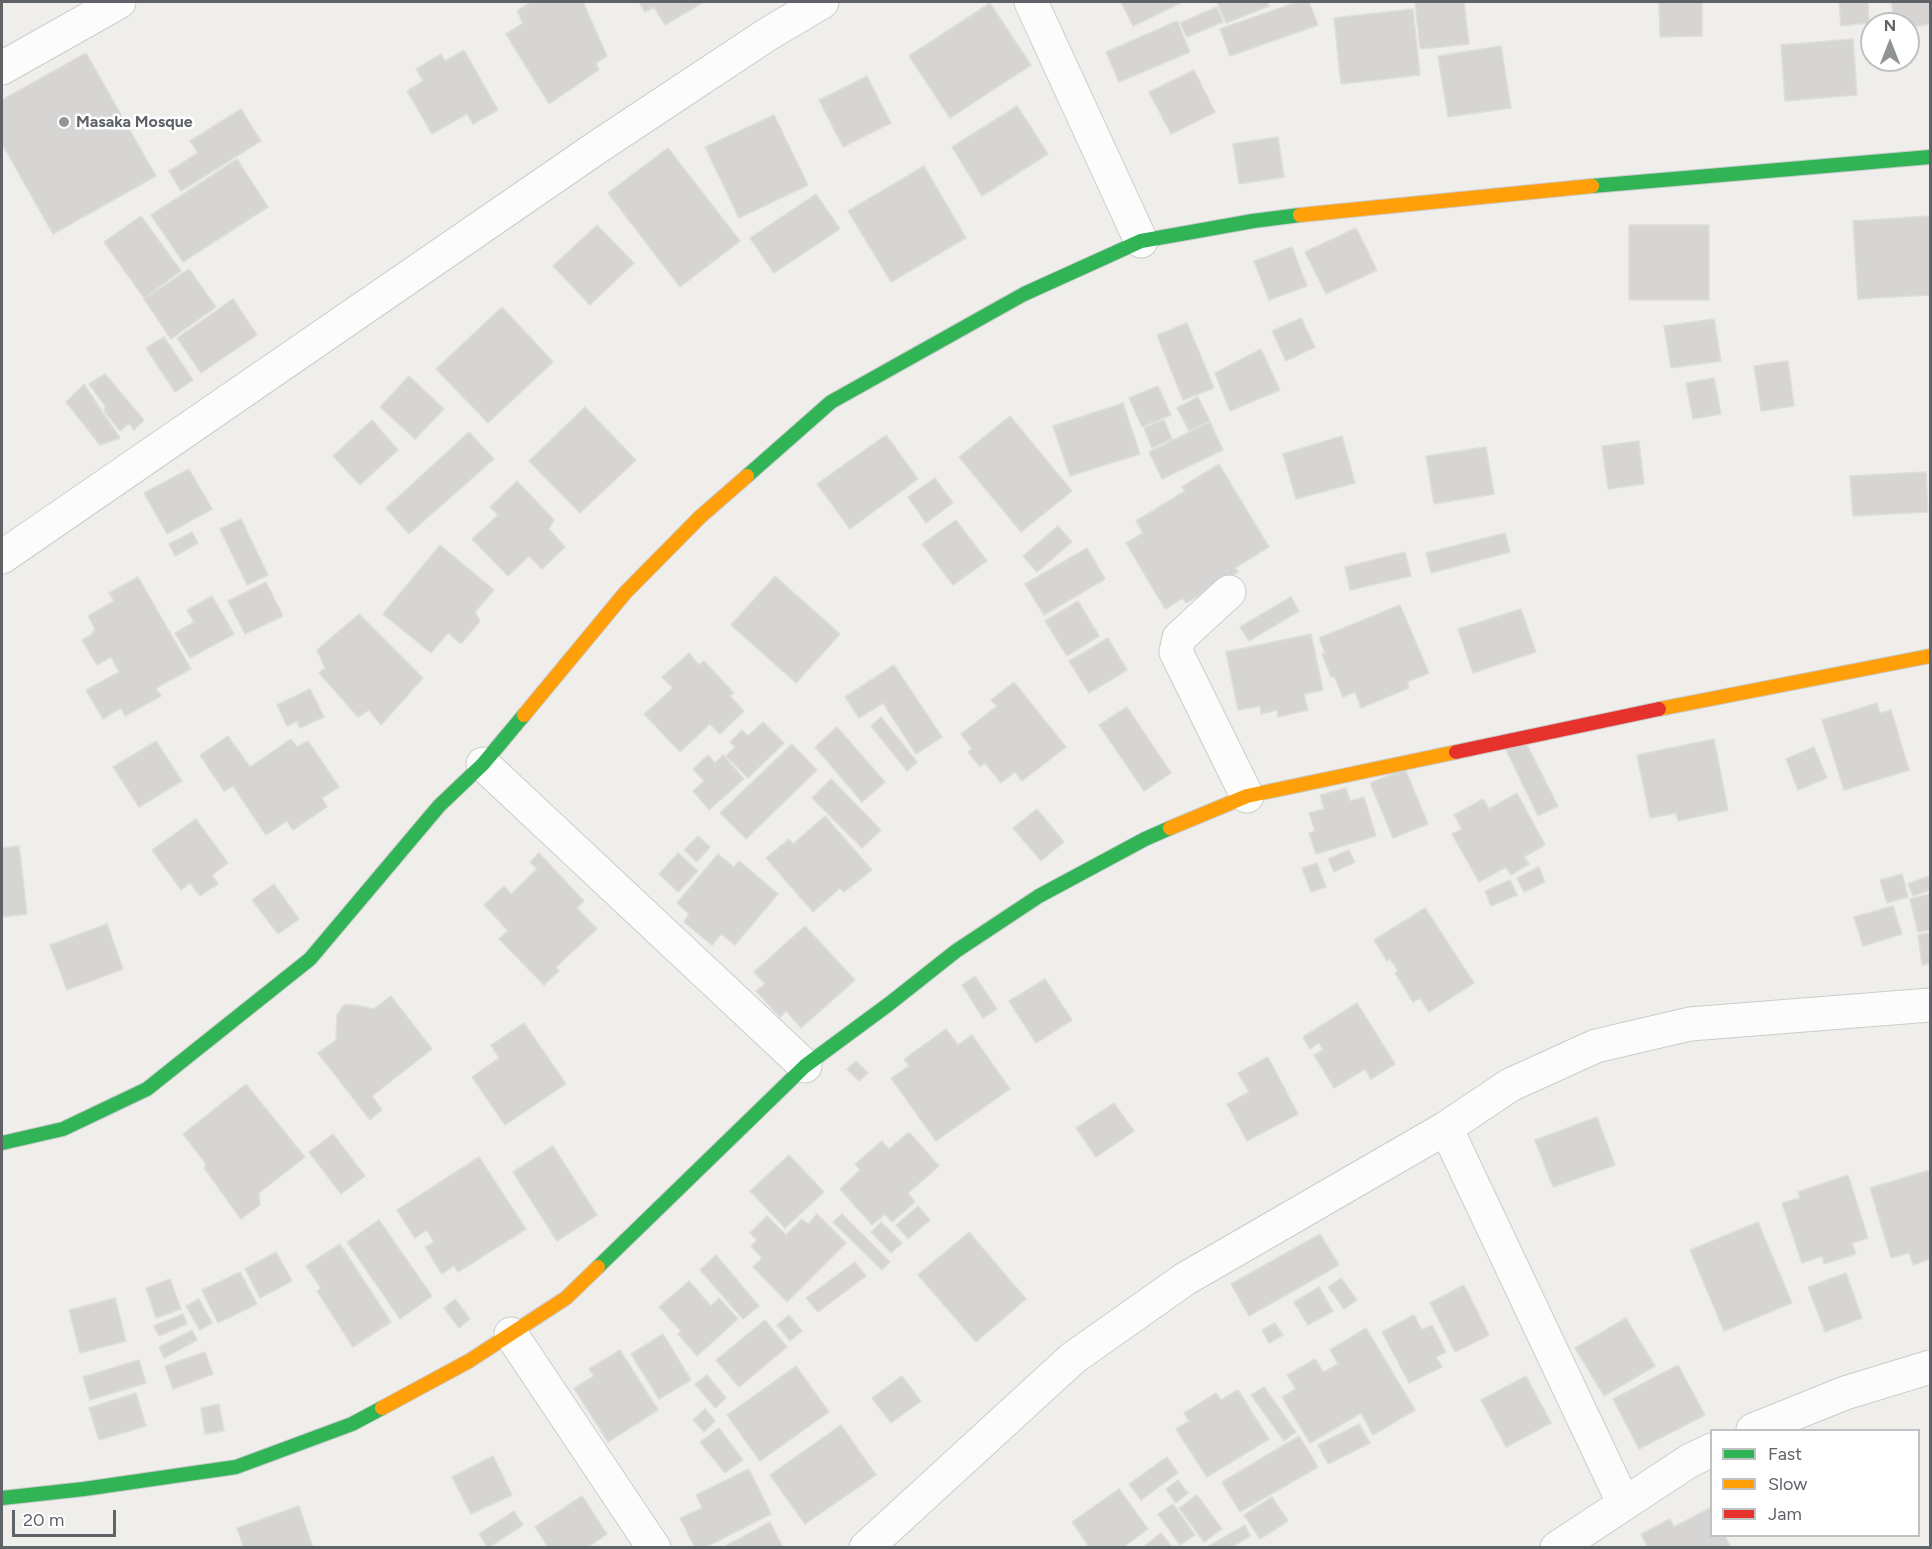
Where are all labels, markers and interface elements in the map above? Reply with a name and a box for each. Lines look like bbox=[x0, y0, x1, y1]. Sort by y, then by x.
north arrow bbox=[1860, 12, 1920, 72]
text: N bbox=[1884, 16, 1896, 35]
place label: Masaka Mosque bbox=[76, 112, 193, 132]
marker: Masaka Mosque bbox=[57, 115, 71, 129]
legend bbox=[1710, 1429, 1920, 1537]
text: Fast bbox=[1768, 1443, 1802, 1465]
text: Slow bbox=[1768, 1473, 1807, 1495]
scale bar bbox=[15, 1498, 118, 1536]
text: Jam bbox=[1768, 1503, 1802, 1525]
text: 20 m bbox=[23, 1509, 64, 1531]

